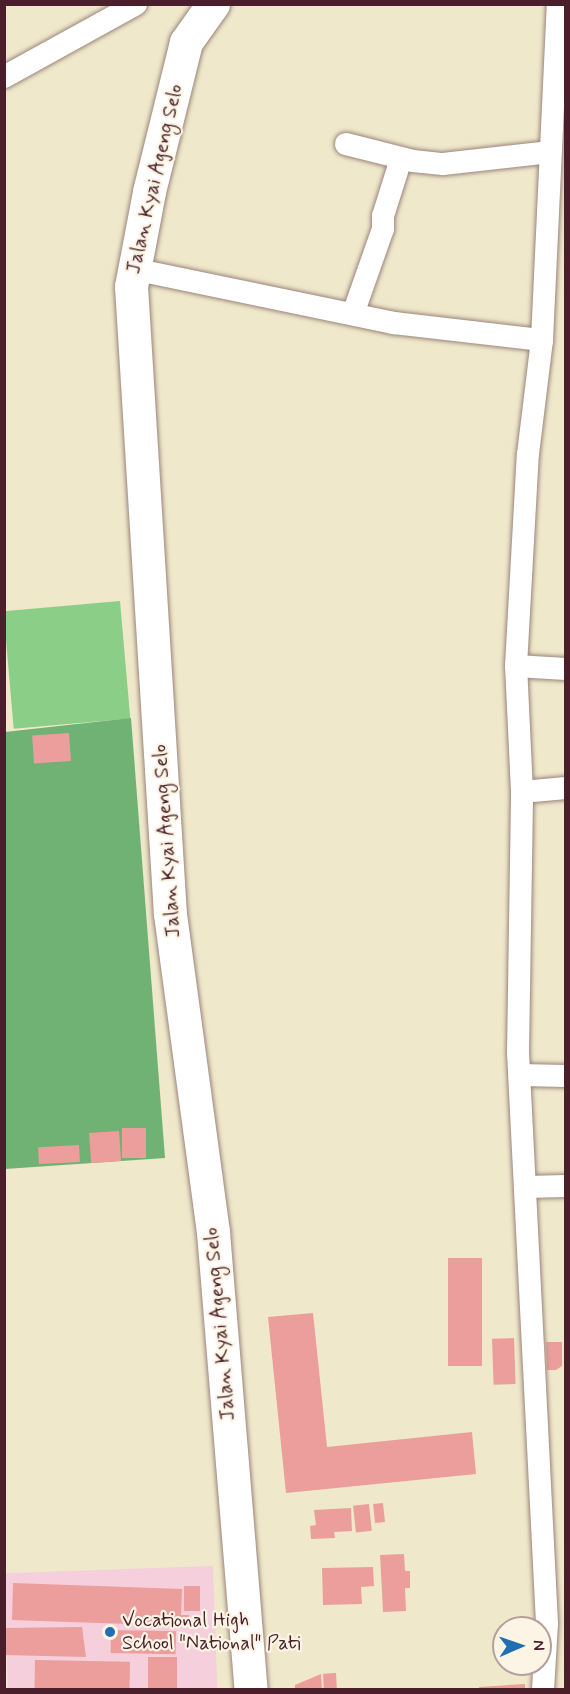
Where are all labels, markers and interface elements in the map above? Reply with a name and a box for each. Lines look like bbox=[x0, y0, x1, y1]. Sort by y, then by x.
street label: Jalan Kyai Ageng Selo bbox=[122, 82, 188, 276]
street label: Jalan Kyai Ageng Selo bbox=[148, 744, 186, 938]
street label: Jalan Kyai Ageng Selo bbox=[200, 1227, 240, 1421]
place label: Vocational High School "National" Pati bbox=[122, 1608, 301, 1655]
north arrow bbox=[492, 1616, 552, 1676]
marker: Vocational High School "National" Pati bbox=[103, 1625, 117, 1639]
text: N bbox=[528, 1640, 549, 1651]

